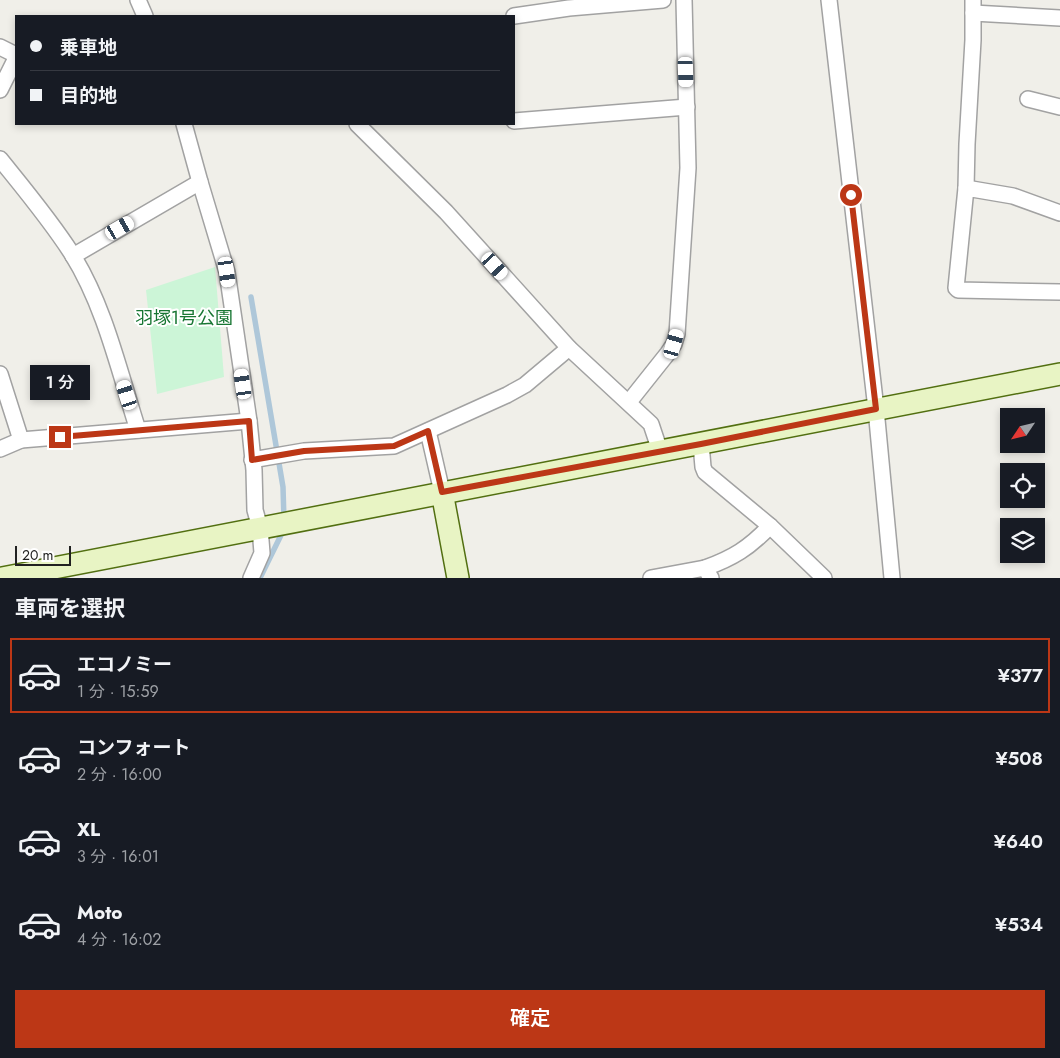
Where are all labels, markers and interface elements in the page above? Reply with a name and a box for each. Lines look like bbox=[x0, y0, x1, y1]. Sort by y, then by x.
text: 乗車地 bbox=[60, 34, 117, 61]
car bbox=[677, 57, 694, 87]
text: 目的地 bbox=[60, 82, 117, 109]
route start bbox=[840, 184, 862, 206]
car bbox=[103, 214, 136, 242]
car bbox=[479, 250, 510, 282]
car bbox=[217, 256, 236, 288]
park label: 羽塚1号公園 bbox=[135, 305, 233, 331]
car bbox=[662, 328, 685, 360]
callout: 1 分 bbox=[30, 364, 90, 400]
car bbox=[233, 368, 252, 400]
text: 1 分 bbox=[46, 371, 74, 394]
car bbox=[115, 378, 138, 412]
north arrow bbox=[1000, 408, 1045, 452]
map controls bbox=[1000, 408, 1045, 563]
route end bbox=[49, 426, 71, 448]
button: locate bbox=[1000, 463, 1045, 508]
button: layers bbox=[1000, 518, 1045, 563]
scale bar bbox=[15, 543, 71, 566]
text: 20 m bbox=[22, 545, 54, 565]
text: 車両を選択 bbox=[15, 592, 125, 624]
text: エコノミー bbox=[77, 651, 172, 678]
icon: car bbox=[17, 653, 62, 698]
text: ¥377 bbox=[998, 662, 1043, 689]
text: 1 分 · 15:59 bbox=[77, 680, 159, 703]
text: コンフォート bbox=[77, 734, 190, 761]
icon: car bbox=[17, 736, 62, 781]
text: ¥508 bbox=[995, 745, 1043, 772]
text: 2 分 · 16:00 bbox=[77, 763, 162, 786]
text: XL bbox=[77, 816, 100, 843]
icon: car bbox=[17, 819, 62, 864]
text: ¥640 bbox=[994, 828, 1043, 855]
text: 3 分 · 16:01 bbox=[77, 845, 159, 868]
text: Moto bbox=[77, 899, 122, 926]
icon: car bbox=[17, 902, 62, 947]
text: ¥534 bbox=[995, 911, 1043, 938]
text: 4 分 · 16:02 bbox=[77, 928, 161, 951]
button: 確定 bbox=[15, 990, 1045, 1048]

